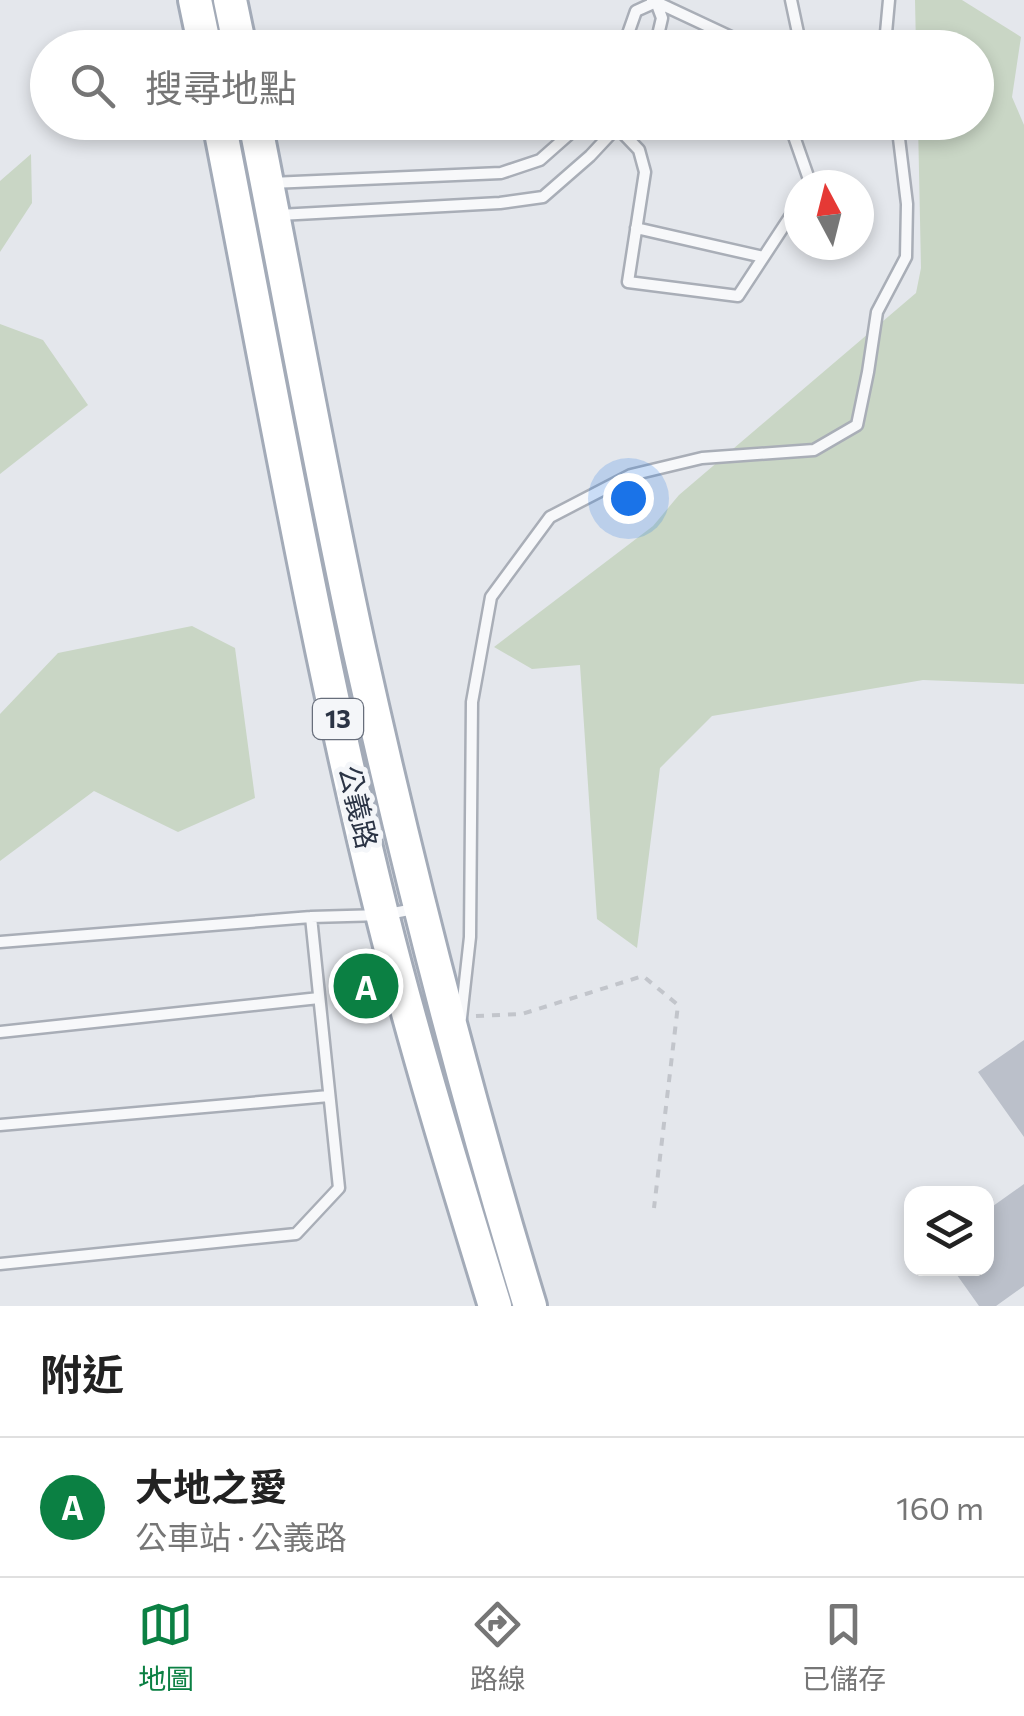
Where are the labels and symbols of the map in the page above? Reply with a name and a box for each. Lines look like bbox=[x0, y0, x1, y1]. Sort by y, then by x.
north arrow bbox=[784, 170, 874, 260]
your location bbox=[603, 473, 654, 524]
road number: 13 bbox=[313, 699, 363, 739]
street label: 公義路 bbox=[333, 762, 385, 852]
pin: A bbox=[334, 948, 398, 1024]

